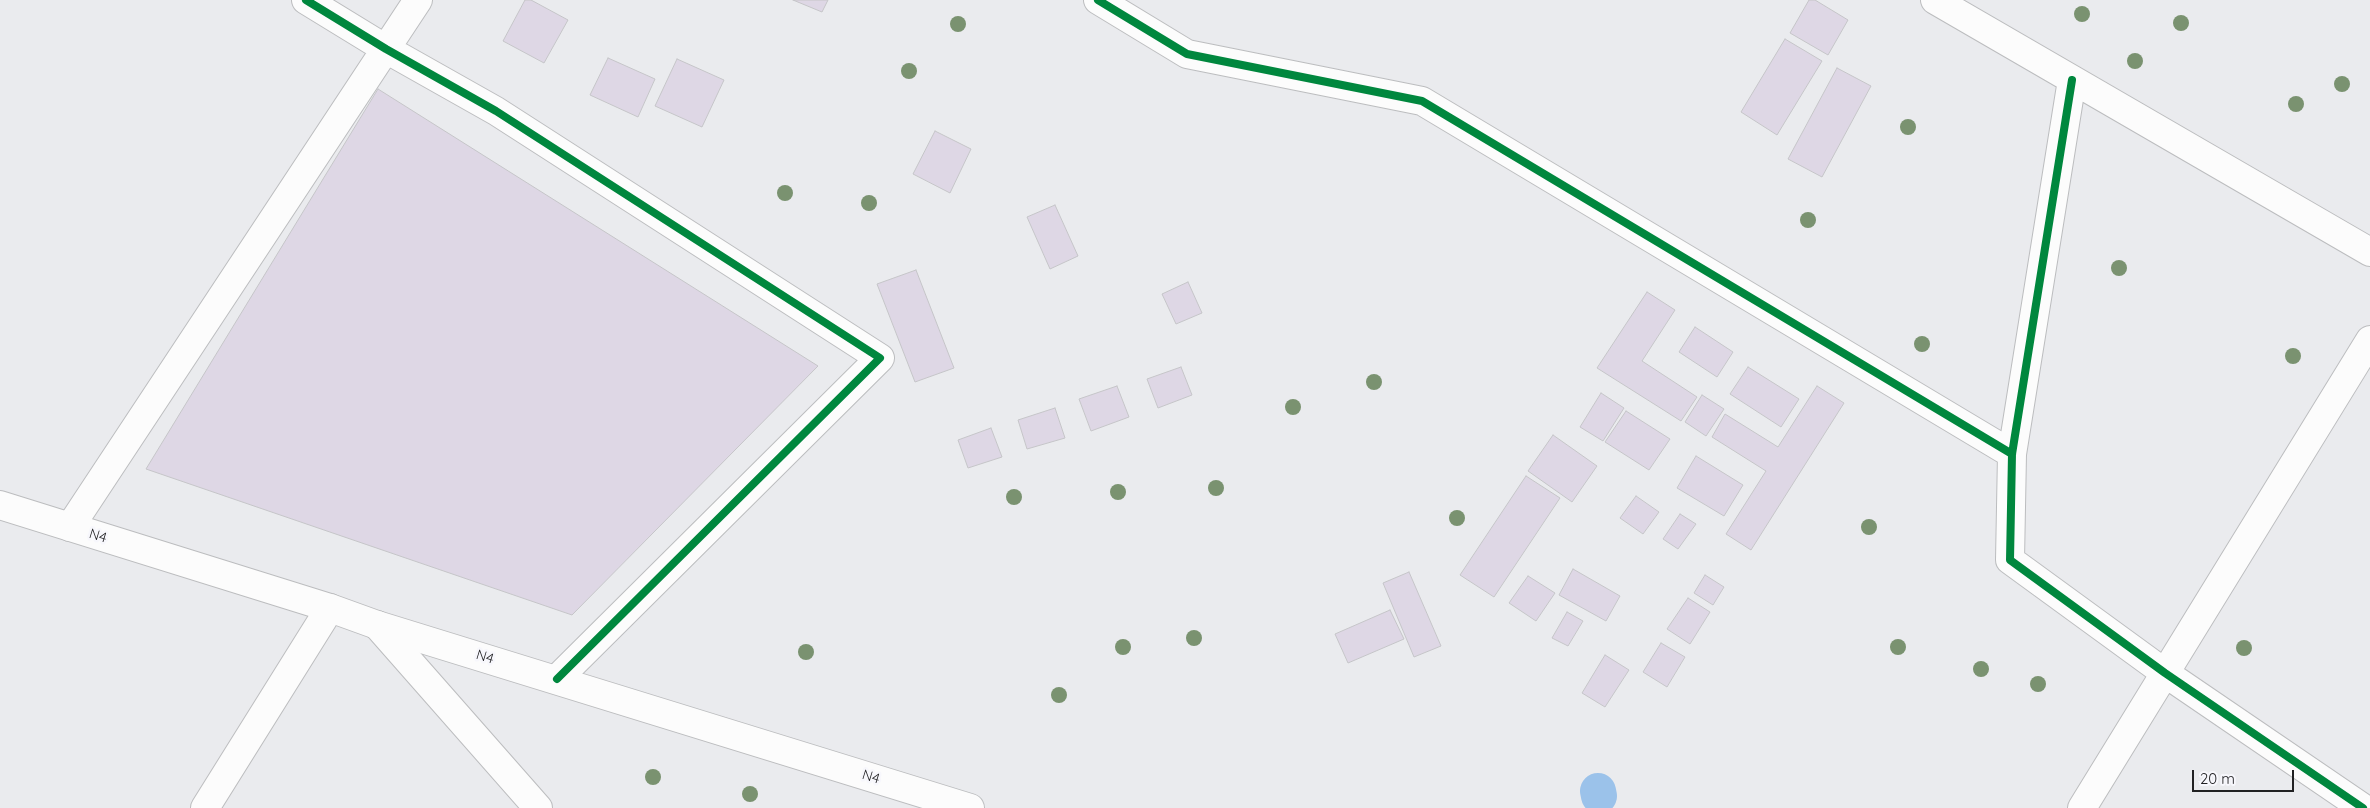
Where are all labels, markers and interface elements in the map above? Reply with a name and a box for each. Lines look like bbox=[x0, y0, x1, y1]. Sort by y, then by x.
street label: N4 bbox=[87, 525, 109, 547]
street label: N4 bbox=[474, 646, 496, 668]
scale bar bbox=[2195, 760, 2298, 792]
street label: N4 bbox=[860, 766, 882, 788]
text: 20 m bbox=[2200, 769, 2235, 788]

